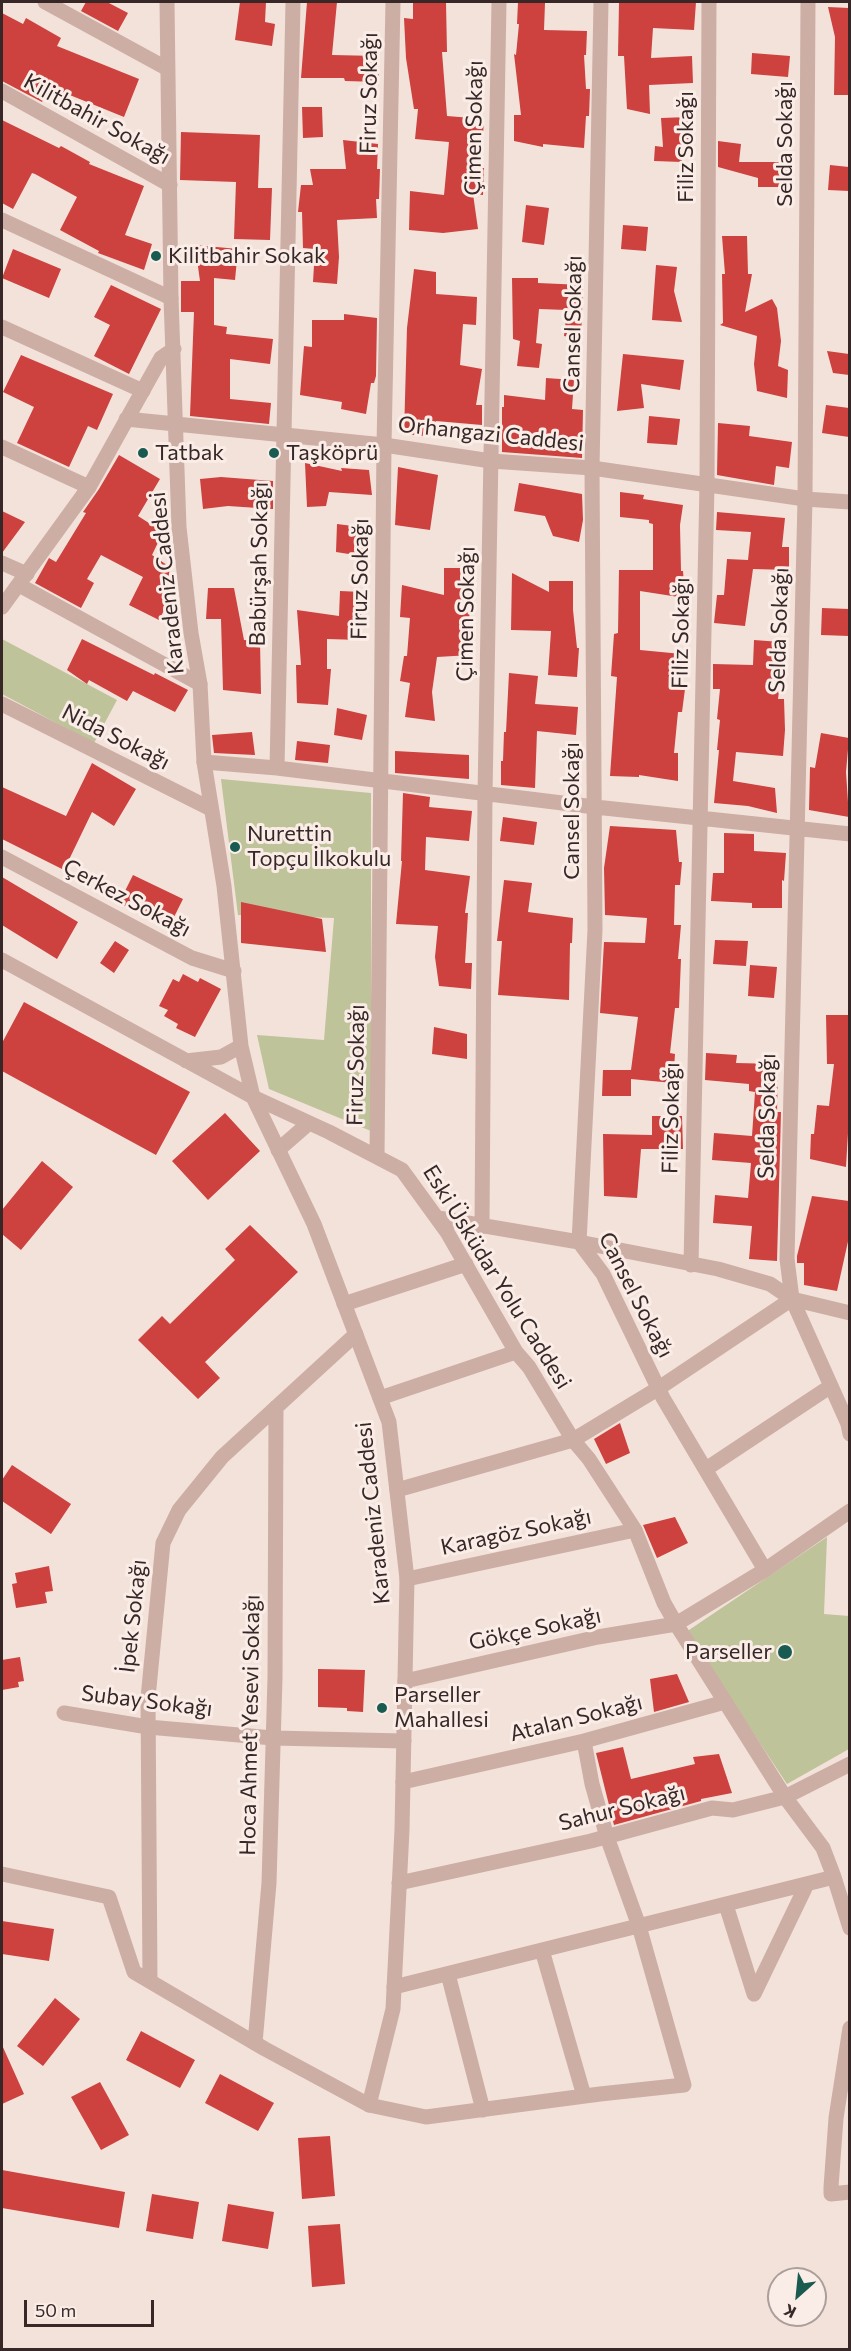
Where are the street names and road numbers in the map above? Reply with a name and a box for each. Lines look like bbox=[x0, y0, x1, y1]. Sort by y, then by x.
street label: Firuz Sokağı bbox=[355, 32, 383, 154]
street label: Çimen Sokağı bbox=[460, 60, 488, 196]
street label: Kilitbahir Sokağı bbox=[19, 68, 175, 170]
street label: Selda Sokağı bbox=[772, 81, 798, 207]
street label: Filiz Sokağı bbox=[673, 91, 699, 203]
street label: Cansel Sokağı bbox=[559, 255, 587, 393]
street label: Orhangazi Caddesi bbox=[397, 411, 585, 457]
street label: Babürşah Sokağı bbox=[244, 481, 274, 647]
street label: Karadeniz Caddesi bbox=[144, 490, 190, 676]
street label: Firuz Sokağı bbox=[346, 518, 374, 640]
street label: Çimen Sokağı bbox=[452, 546, 480, 682]
street label: Selda Sokağı bbox=[764, 567, 794, 693]
street label: Filiz Sokağı bbox=[667, 577, 695, 689]
street label: Nida Sokağı bbox=[58, 699, 174, 775]
street label: Cansel Sokağı bbox=[559, 742, 585, 880]
street label: Çerkez Sokağı bbox=[59, 853, 195, 943]
street label: Firuz Sokağı bbox=[342, 1004, 370, 1126]
street label: Selda Sokağı bbox=[753, 1053, 781, 1179]
street label: Filiz Sokağı bbox=[657, 1062, 685, 1174]
street label: Eski Üsküdar Yolu Caddesi bbox=[417, 1160, 577, 1394]
street label: Cansel Sokağı bbox=[593, 1228, 679, 1362]
street label: Karadeniz Caddesi bbox=[350, 1420, 396, 1606]
street label: Karagöz Sokağı bbox=[438, 1503, 594, 1561]
street label: İpek Sokağı bbox=[114, 1558, 152, 1674]
street label: Hoca Ahmet Yesevi Sokağı bbox=[235, 1594, 265, 1856]
street label: Gökçe Sokağı bbox=[467, 1602, 603, 1656]
street label: Subay Sokağı bbox=[80, 1680, 214, 1722]
street label: Atalan Sokağı bbox=[507, 1689, 645, 1747]
street label: Sahur Sokağı bbox=[556, 1780, 688, 1836]

